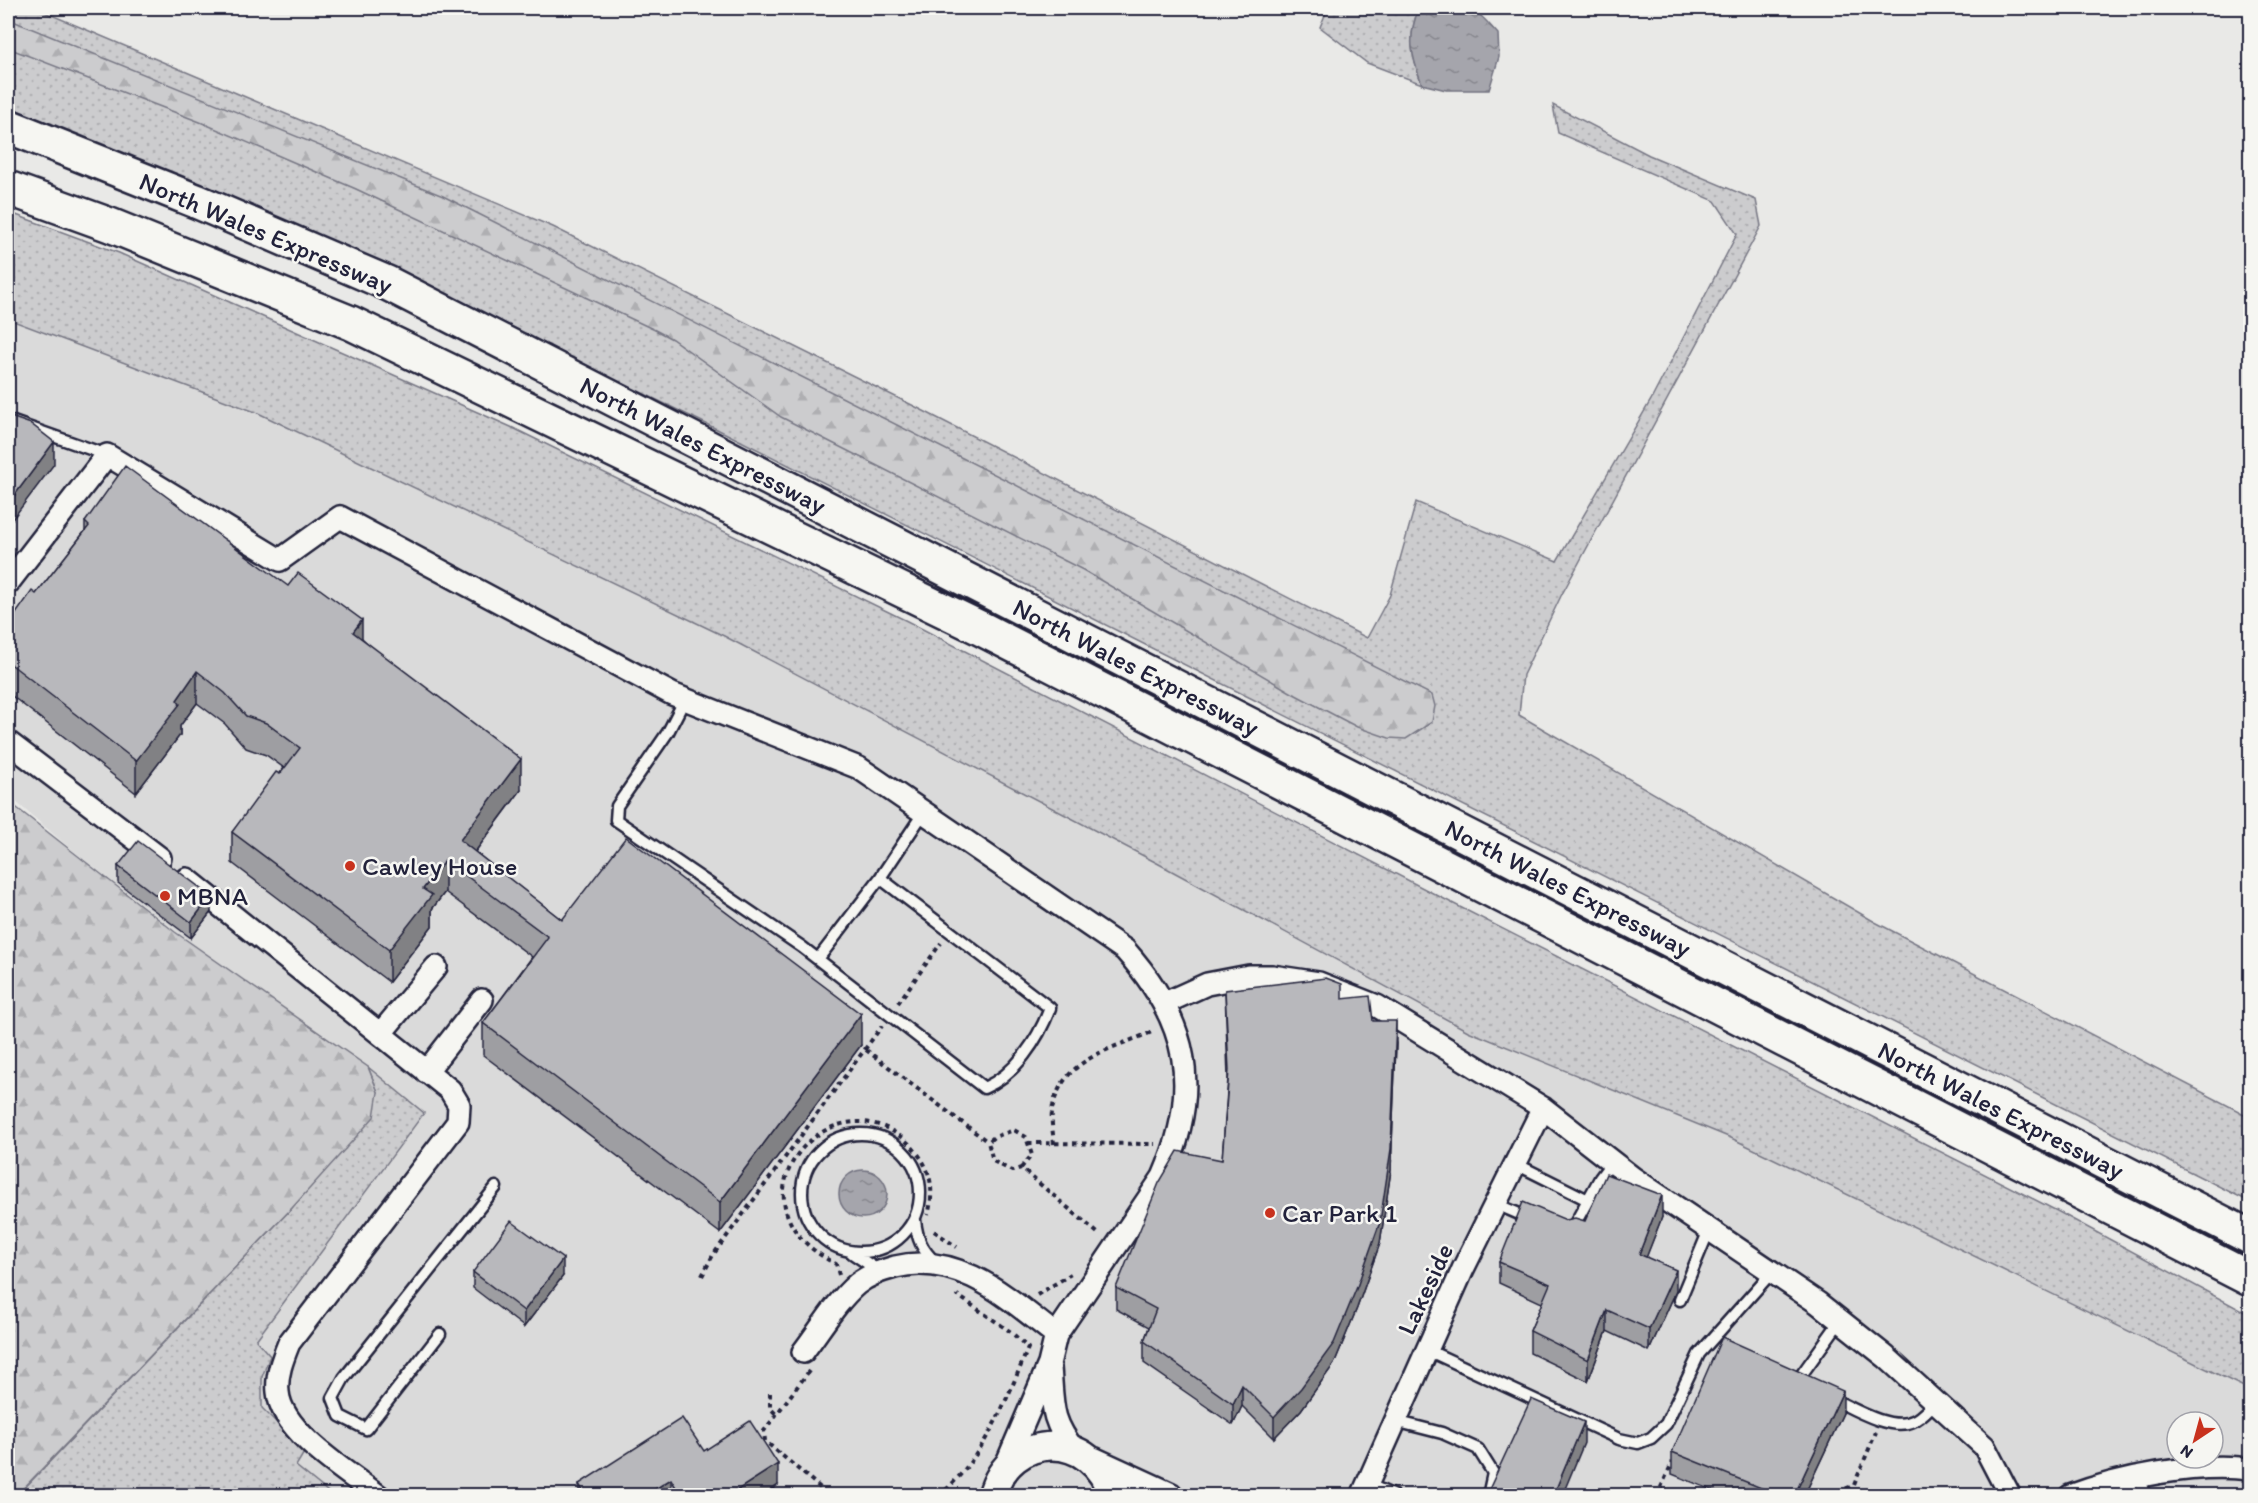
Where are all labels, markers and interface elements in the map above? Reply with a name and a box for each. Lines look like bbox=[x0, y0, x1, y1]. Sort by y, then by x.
street label: North Wales Expressway bbox=[134, 165, 398, 301]
street label: North Wales Expressway bbox=[574, 369, 832, 521]
street label: North Wales Expressway bbox=[1007, 591, 1265, 743]
street label: North Wales Expressway bbox=[1439, 812, 1697, 964]
place label: Cawley House bbox=[362, 850, 517, 882]
marker: Cawley House bbox=[343, 859, 357, 873]
place label: MBNA bbox=[177, 880, 248, 912]
marker: MBNA bbox=[158, 889, 172, 903]
street label: North Wales Expressway bbox=[1872, 1034, 2130, 1186]
place label: Car Park 1 bbox=[1282, 1197, 1397, 1229]
marker: Car Park 1 bbox=[1263, 1206, 1277, 1220]
street label: Lakeside bbox=[1390, 1238, 1460, 1340]
north arrow bbox=[2165, 1410, 2225, 1470]
text: N bbox=[2177, 1441, 2196, 1463]

